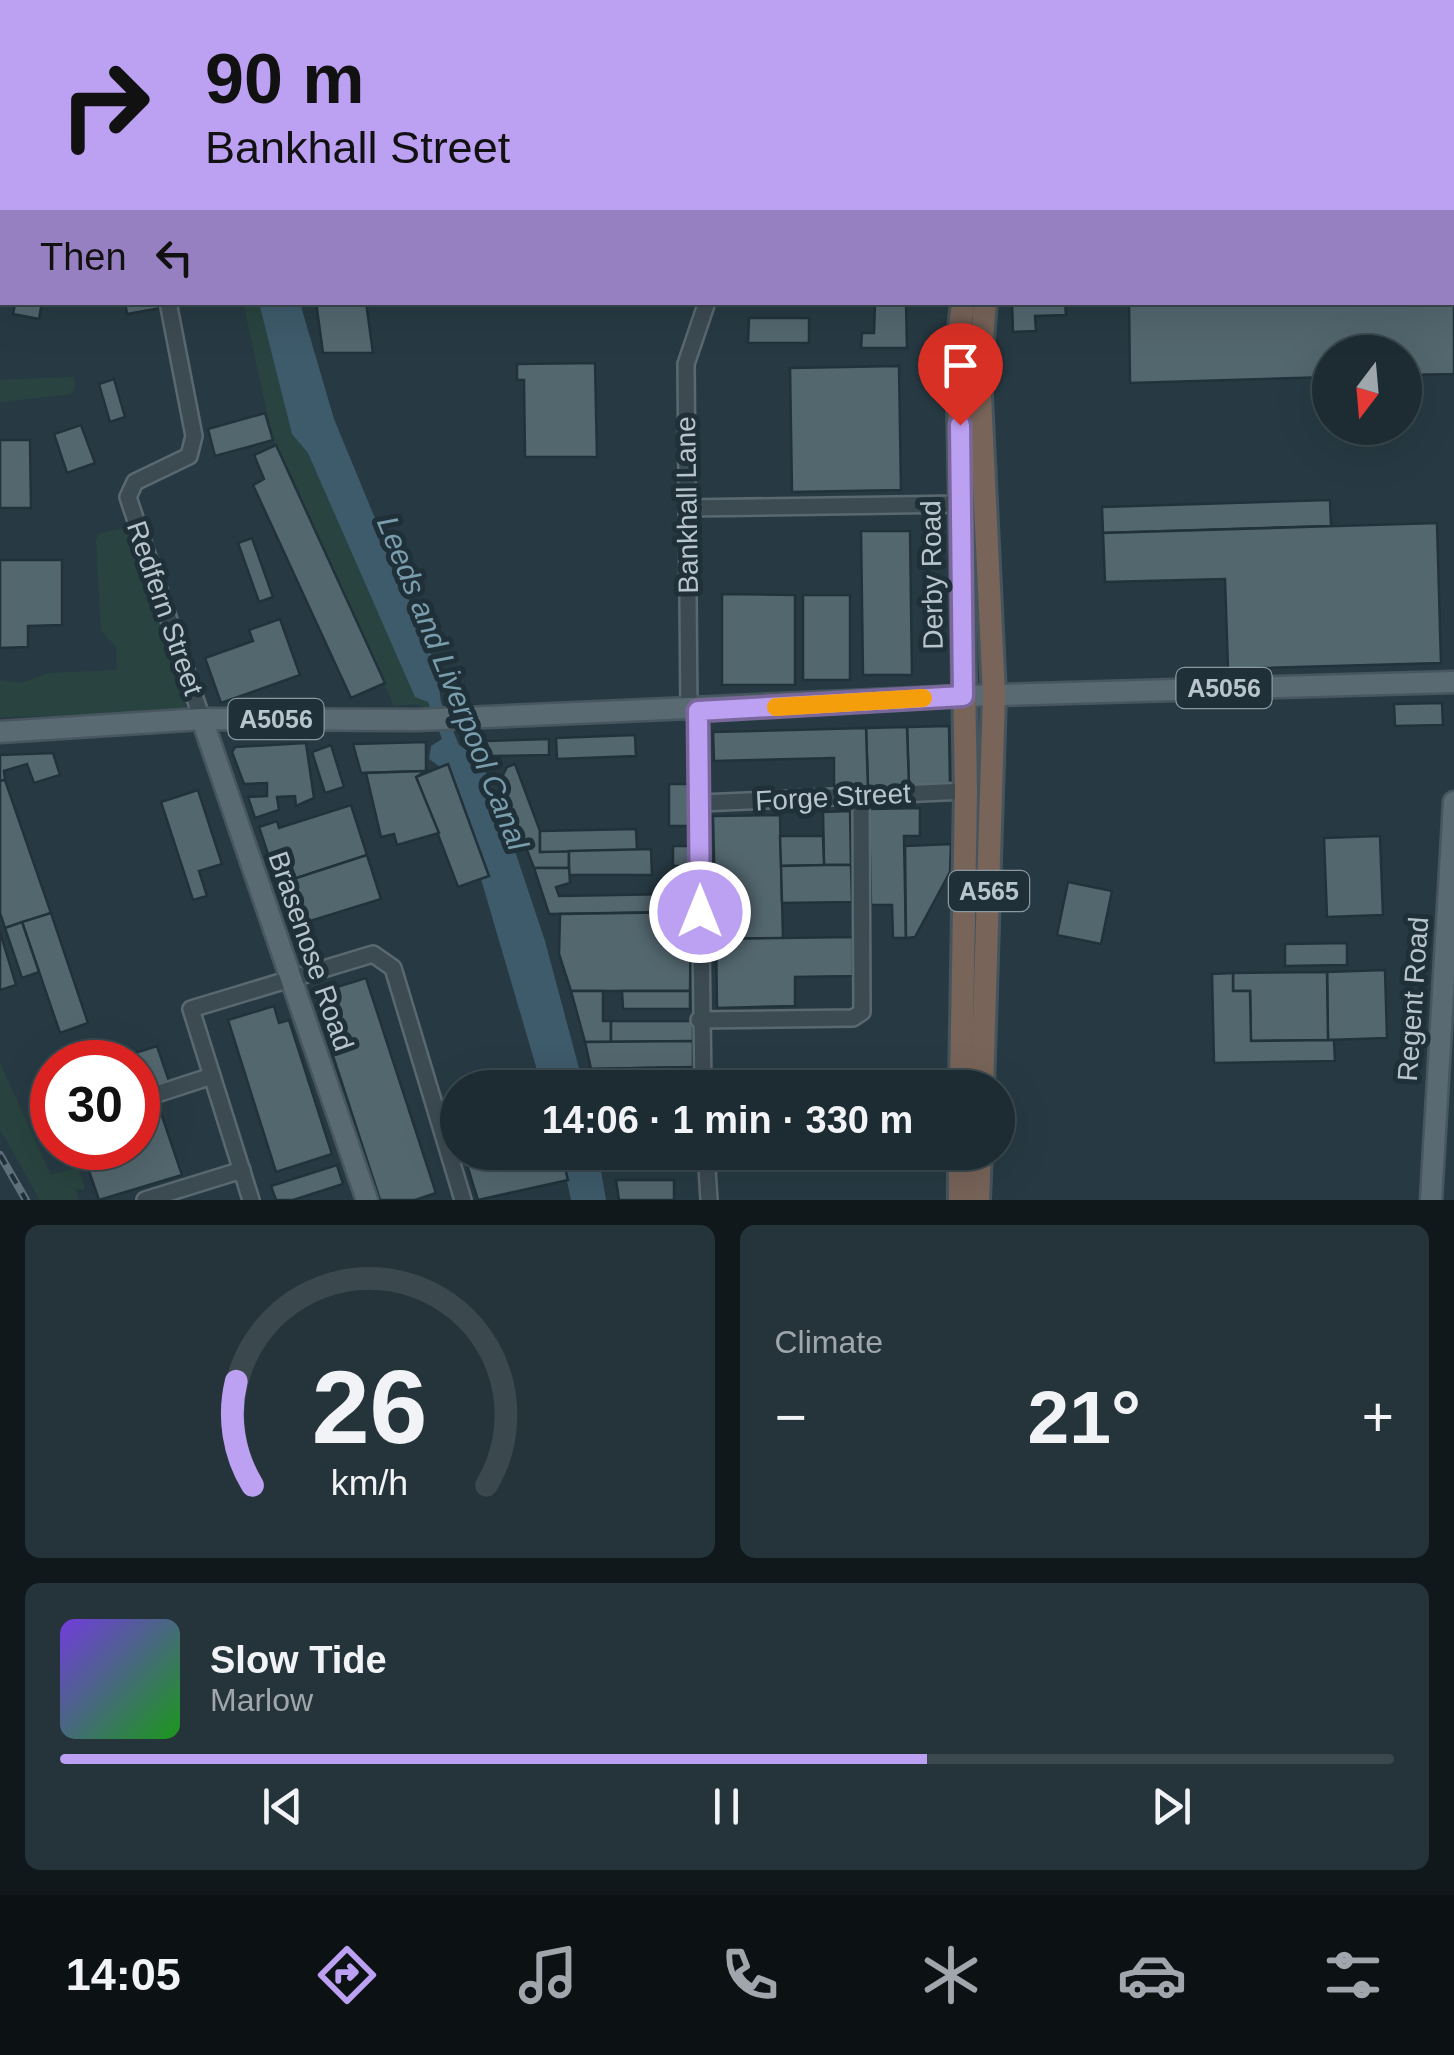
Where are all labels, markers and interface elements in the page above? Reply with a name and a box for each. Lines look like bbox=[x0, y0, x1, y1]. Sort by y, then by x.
icon: right bbox=[40, 40, 170, 170]
text: 90 m bbox=[205, 40, 365, 118]
text: Bankhall Street bbox=[205, 122, 510, 173]
icon: left bbox=[147, 230, 202, 285]
text: Then bbox=[40, 236, 127, 278]
pin bbox=[918, 323, 1003, 426]
north arrow bbox=[1312, 335, 1422, 445]
map controls bbox=[1312, 335, 1422, 445]
icon: arrive bbox=[933, 338, 988, 393]
street label: Bankhall Lane bbox=[670, 416, 704, 594]
street label: Derby Road bbox=[915, 500, 949, 650]
water label: Leeds and Liverpool Canal bbox=[371, 511, 536, 856]
street label: Redfern Street bbox=[121, 517, 209, 699]
road number: A5056 bbox=[1176, 668, 1272, 708]
road number: A5056 bbox=[228, 699, 324, 739]
street label: Forge Street bbox=[754, 777, 912, 817]
street label: Brasenose Road bbox=[262, 847, 360, 1055]
position arrow bbox=[648, 860, 752, 964]
road number: A565 bbox=[949, 871, 1029, 911]
street label: Regent Road bbox=[1392, 916, 1434, 1082]
speed limit sign: 30 bbox=[30, 1040, 160, 1170]
text: 14:06 · 1 min · 330 m bbox=[542, 1099, 913, 1141]
text: Climate bbox=[775, 1324, 883, 1360]
text: 26 bbox=[312, 1349, 428, 1465]
text: 21° bbox=[1028, 1375, 1141, 1459]
text: − bbox=[775, 1386, 807, 1448]
text: + bbox=[1362, 1386, 1394, 1448]
text: km/h bbox=[331, 1463, 408, 1503]
text: Slow Tide bbox=[210, 1639, 387, 1681]
text: Marlow bbox=[210, 1682, 313, 1718]
icon: previous bbox=[255, 1779, 310, 1834]
icon: pause bbox=[699, 1779, 754, 1834]
icon: next bbox=[1144, 1779, 1199, 1834]
icon: directions bbox=[312, 1940, 382, 2010]
icon: music bbox=[513, 1940, 583, 2010]
icon: phone bbox=[715, 1940, 785, 2010]
icon: climate bbox=[916, 1940, 986, 2010]
icon: car bbox=[1117, 1940, 1187, 2010]
icon: filters bbox=[1318, 1940, 1388, 2010]
text: 14:05 bbox=[66, 1949, 181, 2000]

